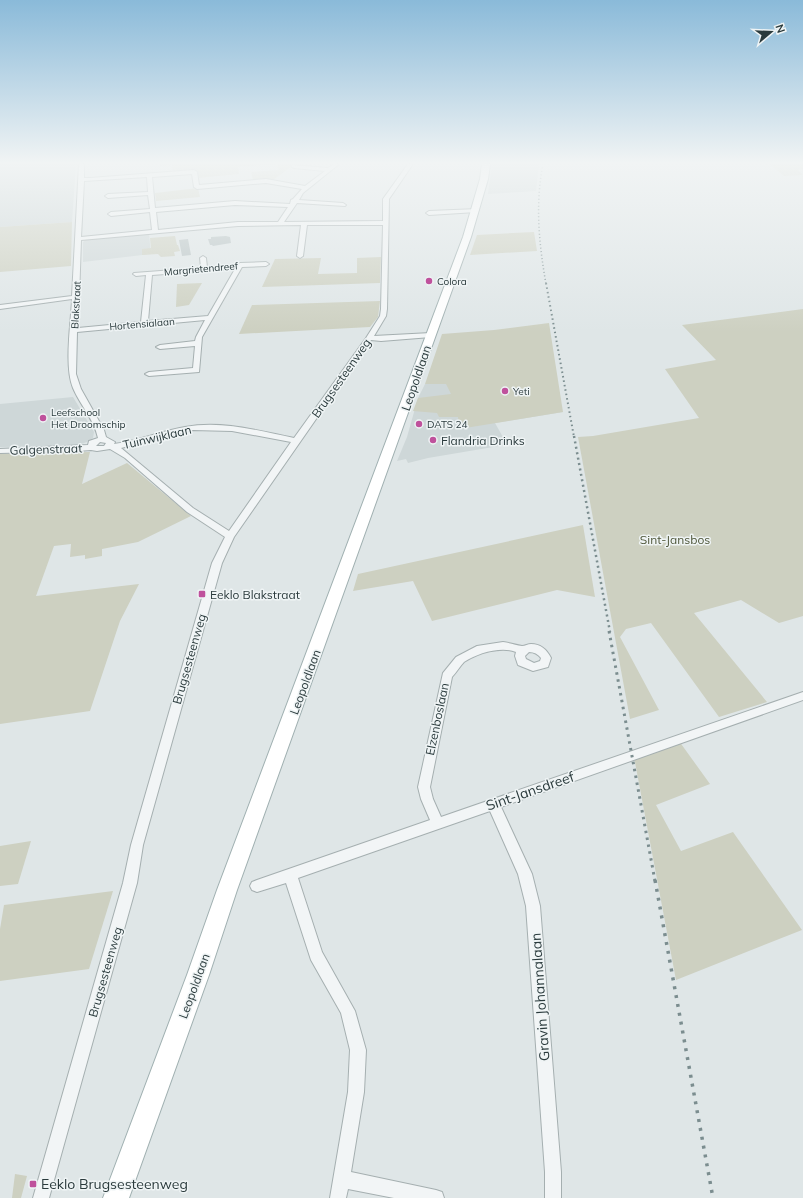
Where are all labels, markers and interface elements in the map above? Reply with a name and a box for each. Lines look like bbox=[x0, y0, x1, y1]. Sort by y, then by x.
north arrow bbox=[751, 12, 791, 52]
text: N bbox=[772, 23, 788, 35]
street label: Margrietendreef bbox=[163, 259, 239, 279]
place label: Colora bbox=[437, 275, 467, 288]
marker: Colora bbox=[424, 276, 434, 286]
street label: Blakstraat bbox=[68, 280, 84, 329]
street label: Hortensialaan bbox=[109, 315, 175, 333]
street label: Brugsesteenweg bbox=[308, 335, 374, 421]
street label: Leopoldlaan bbox=[398, 343, 434, 413]
place label: Yeti bbox=[512, 385, 530, 398]
marker: Yeti bbox=[500, 386, 510, 396]
place label: Leefschool Het Droomschip bbox=[51, 406, 126, 431]
marker: Leefschool Het Droomschip bbox=[38, 413, 48, 423]
place label: DATS 24 bbox=[427, 418, 468, 431]
marker: DATS 24 bbox=[414, 419, 424, 429]
street label: Tuinwijklaan bbox=[121, 422, 193, 452]
place label: Flandria Drinks bbox=[441, 433, 525, 448]
marker: Flandria Drinks bbox=[428, 435, 438, 445]
street label: Galgenstraat bbox=[9, 440, 83, 458]
park label: Sint-Jansbos bbox=[640, 532, 710, 547]
place label: Eeklo Blakstraat bbox=[210, 587, 300, 602]
marker: Eeklo Blakstraat bbox=[197, 589, 207, 599]
street label: Brugsesteenweg bbox=[169, 612, 209, 706]
street label: Leopoldlaan bbox=[286, 647, 324, 717]
street label: Elzenboslaan bbox=[422, 681, 452, 757]
street label: Sint-Jansdreef bbox=[484, 767, 577, 815]
street label: Brugsesteenweg bbox=[85, 925, 125, 1019]
street label: Gravin Johannalaan bbox=[527, 932, 553, 1062]
street label: Leopoldlaan bbox=[175, 951, 213, 1021]
place label: Eeklo Brugsesteenweg bbox=[41, 1175, 188, 1193]
marker: Eeklo Brugsesteenweg bbox=[28, 1179, 38, 1189]

